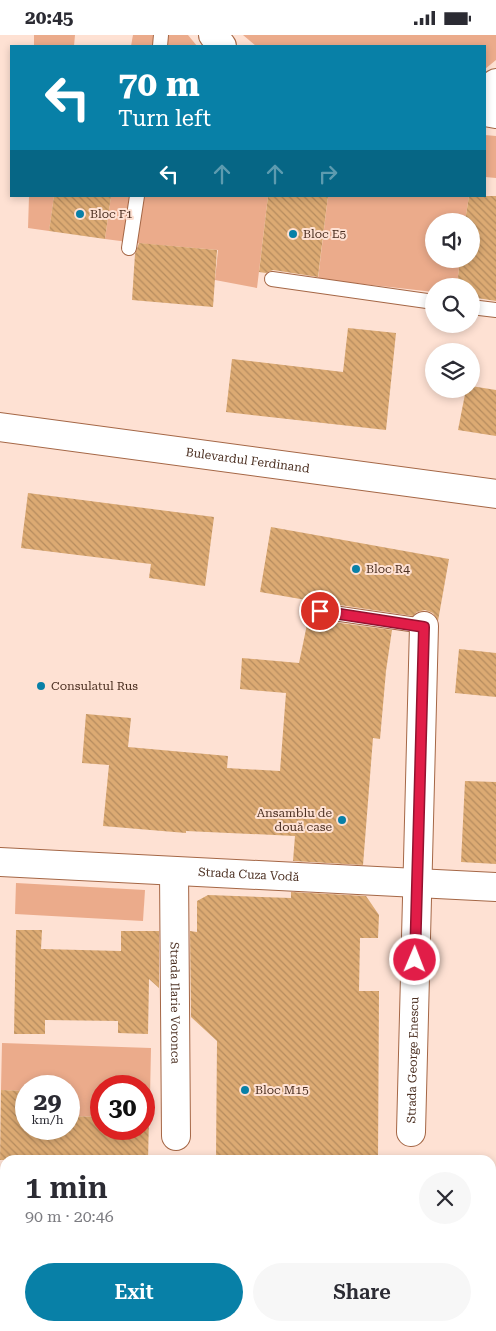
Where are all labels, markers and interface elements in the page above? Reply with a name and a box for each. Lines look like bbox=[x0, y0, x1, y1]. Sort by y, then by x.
text: 20:45 bbox=[25, 6, 74, 29]
text: 70 m bbox=[118, 64, 200, 105]
icon: left bbox=[35, 65, 100, 130]
text: Turn left bbox=[118, 106, 211, 131]
icon: left bbox=[155, 160, 183, 188]
icon: ahead bbox=[208, 160, 236, 188]
icon: ahead bbox=[261, 160, 289, 188]
icon: right bbox=[314, 160, 342, 188]
place label: Bloc F1 bbox=[90, 207, 133, 221]
marker: Bloc F1 bbox=[74, 208, 86, 220]
map controls bbox=[425, 213, 480, 398]
button: sound bbox=[425, 213, 480, 268]
place label: Bloc E5 bbox=[303, 227, 347, 241]
marker: Bloc E5 bbox=[287, 228, 299, 240]
button: search bbox=[425, 278, 480, 333]
button: layers bbox=[425, 343, 480, 398]
street label: Bulevardul Ferdinand bbox=[185, 445, 311, 476]
place label: Bloc R4 bbox=[366, 562, 410, 576]
marker: Bloc R4 bbox=[350, 563, 362, 575]
pin bbox=[299, 590, 341, 632]
icon: arrive bbox=[306, 597, 334, 625]
place label: Consulatul Rus bbox=[51, 679, 138, 693]
marker: Consulatul Rus bbox=[35, 680, 47, 692]
place label: Ansamblu de două case bbox=[257, 806, 332, 834]
marker: Ansamblu de două case bbox=[336, 814, 348, 826]
street label: Strada Cuza Vodă bbox=[198, 865, 300, 884]
position arrow bbox=[388, 933, 440, 985]
street label: Strada Ilarie Voronca bbox=[168, 942, 182, 1064]
street label: Strada George Enescu bbox=[404, 996, 421, 1124]
speed limit sign: 30 bbox=[90, 1075, 155, 1140]
place label: Bloc M15 bbox=[255, 1083, 309, 1097]
marker: Bloc M15 bbox=[239, 1084, 251, 1096]
text: 29 bbox=[33, 1087, 62, 1116]
text: km/h bbox=[31, 1113, 64, 1127]
text: 1 min bbox=[25, 1170, 108, 1205]
button: close bbox=[419, 1172, 471, 1224]
text: 90 m · 20:46 bbox=[25, 1207, 114, 1226]
button: Exit bbox=[25, 1263, 243, 1321]
button: Share bbox=[253, 1263, 471, 1321]

